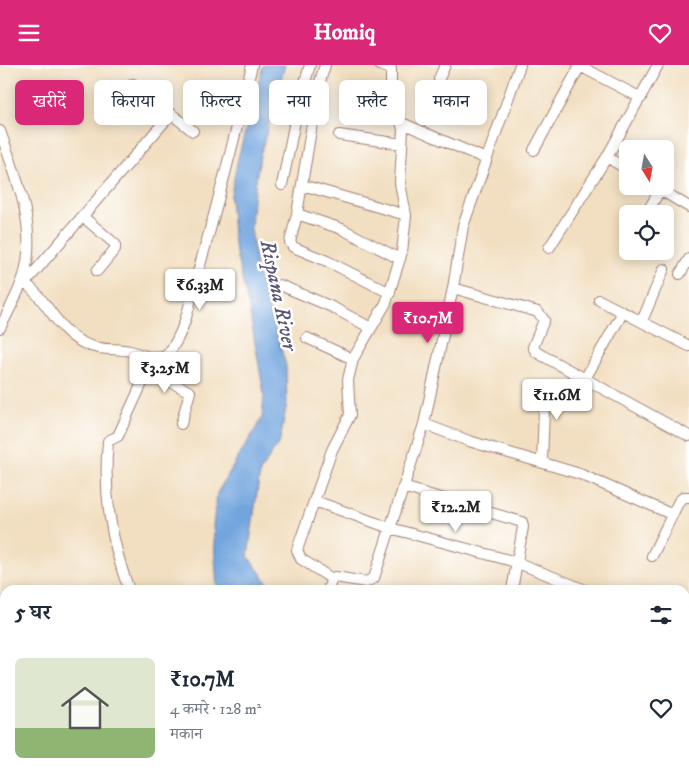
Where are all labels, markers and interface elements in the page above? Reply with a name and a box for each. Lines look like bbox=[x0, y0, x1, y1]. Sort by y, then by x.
icon: menu bbox=[15, 19, 43, 47]
text: Homiq bbox=[314, 19, 375, 46]
icon: heart bbox=[646, 19, 674, 47]
chip: खरीदें bbox=[15, 80, 84, 125]
chip: किराया bbox=[94, 80, 173, 125]
chip: फ़िल्टर bbox=[183, 80, 259, 125]
chip: नया bbox=[269, 80, 329, 125]
chip: फ़्लैट bbox=[339, 80, 405, 125]
chip: मकान bbox=[415, 80, 487, 125]
north arrow bbox=[619, 140, 674, 195]
map controls bbox=[619, 140, 674, 260]
button: locate bbox=[619, 205, 674, 260]
water label: Rispana River bbox=[253, 236, 303, 354]
pin: ₹6.33M bbox=[159, 269, 241, 311]
text: ₹6.33M bbox=[176, 275, 224, 295]
pin: ₹10.7M bbox=[387, 301, 469, 344]
text: ₹10.7M bbox=[403, 308, 453, 328]
pin: ₹3.25M bbox=[124, 351, 206, 394]
text: ₹3.25M bbox=[140, 358, 190, 378]
pin: ₹11.6M bbox=[516, 379, 598, 421]
text: ₹11.6M bbox=[533, 385, 581, 405]
pin: ₹12.2M bbox=[415, 491, 497, 533]
text: ₹12.2M bbox=[431, 497, 481, 517]
text: 5 घर bbox=[15, 600, 51, 626]
icon: filters bbox=[647, 601, 675, 629]
text: ₹10.7M bbox=[170, 667, 235, 693]
icon: home bbox=[55, 678, 115, 738]
icon: heart bbox=[647, 694, 675, 722]
text: 4 कमरे · 128 m² bbox=[170, 699, 262, 719]
text: मकान bbox=[170, 724, 202, 744]

